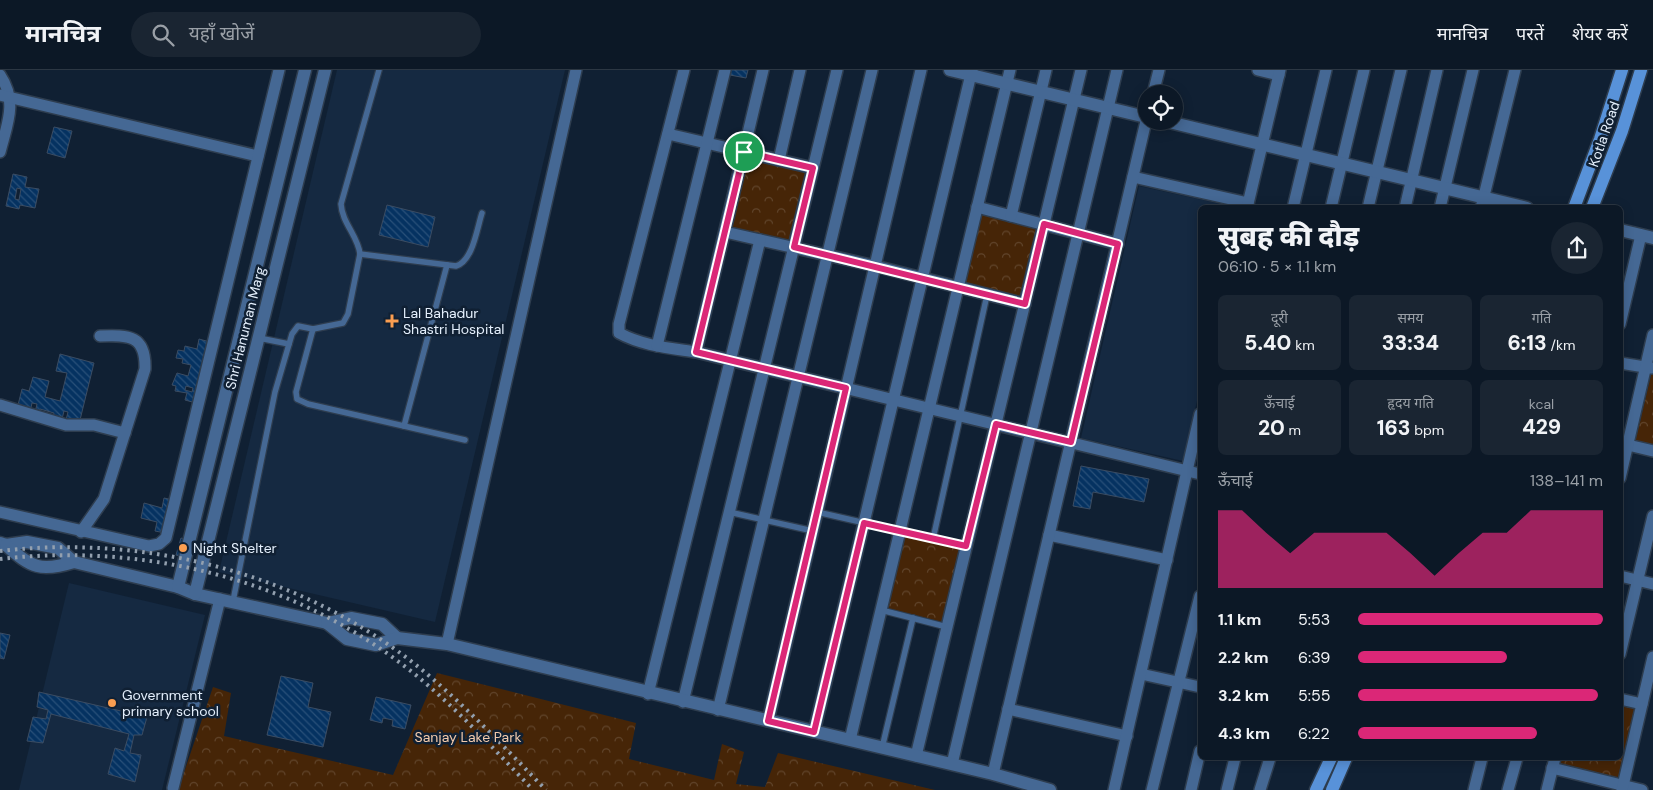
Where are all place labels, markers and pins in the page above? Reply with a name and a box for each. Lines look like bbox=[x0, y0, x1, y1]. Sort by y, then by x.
pin bbox=[723, 131, 765, 173]
place label: Lal Bahadur Shastri Hospital bbox=[403, 304, 504, 338]
marker: Lal Bahadur Shastri Hospital bbox=[385, 314, 399, 328]
place label: Night Shelter bbox=[193, 539, 277, 557]
marker: Night Shelter bbox=[177, 542, 189, 554]
place label: Government primary school bbox=[122, 686, 219, 720]
marker: Government primary school bbox=[106, 697, 118, 709]

